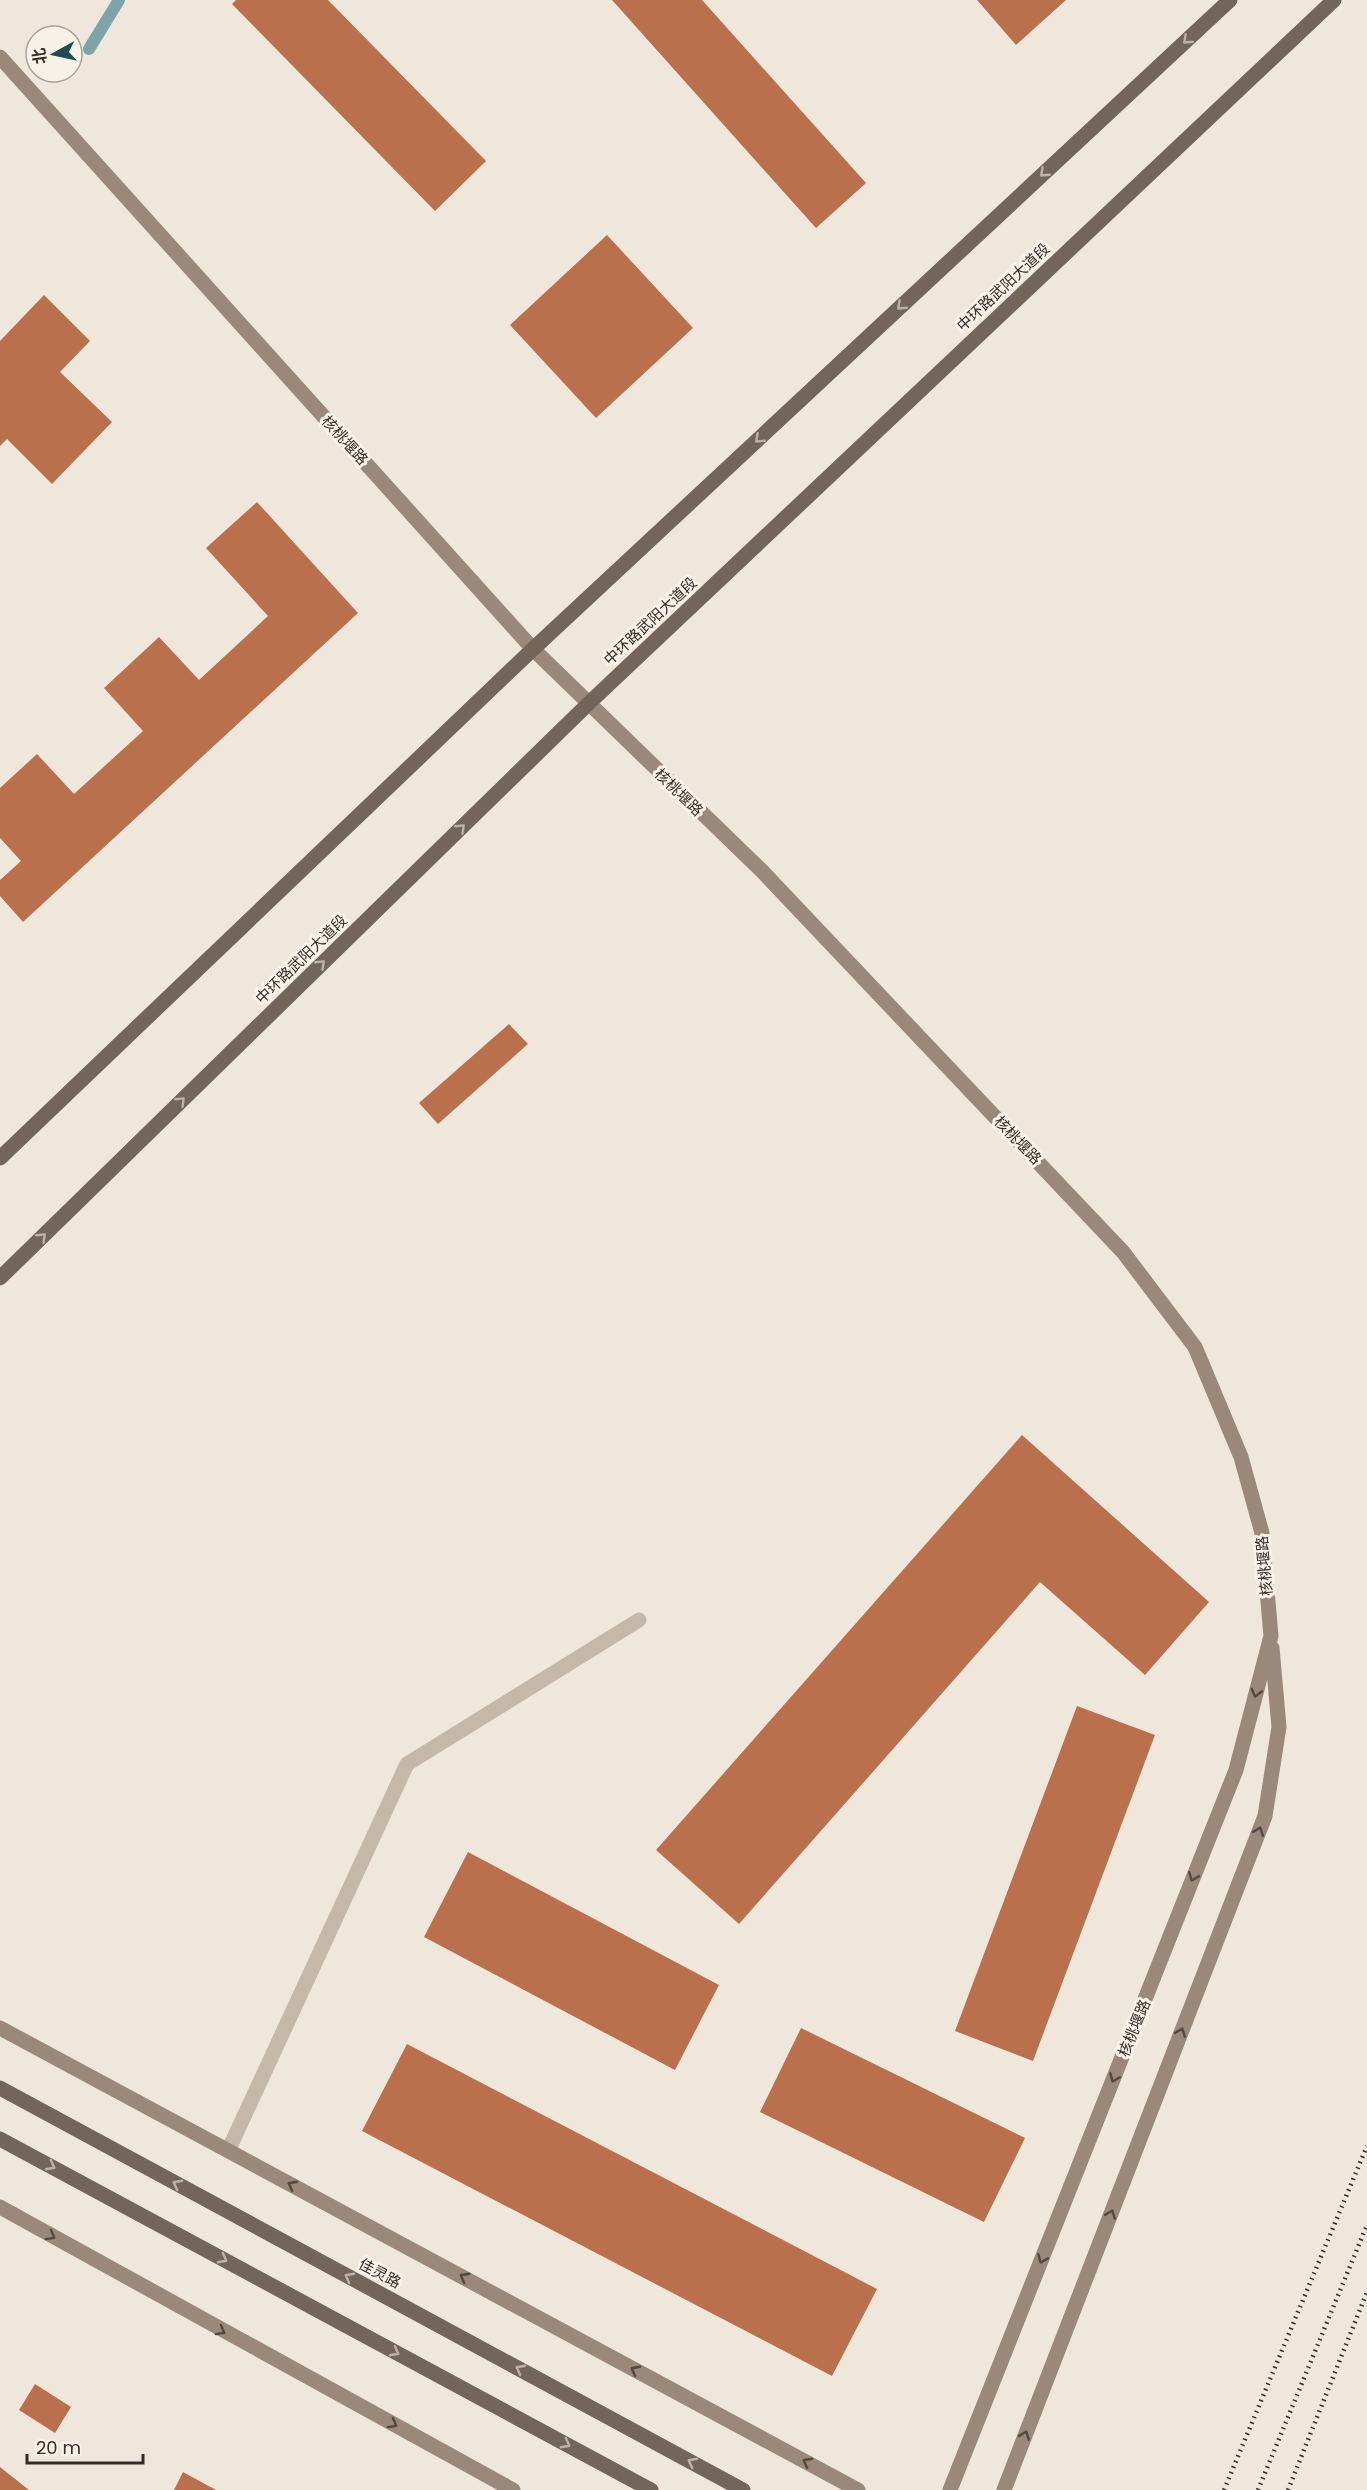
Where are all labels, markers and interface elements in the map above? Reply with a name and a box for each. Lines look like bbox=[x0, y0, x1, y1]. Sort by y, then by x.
north arrow bbox=[24, 24, 84, 84]
one-way arrow bbox=[1183, 33, 1193, 44]
text: 北 bbox=[27, 46, 52, 66]
one-way arrow bbox=[1040, 166, 1051, 177]
street label: 中环路武阳大道段 bbox=[952, 238, 1054, 336]
one-way arrow bbox=[898, 299, 908, 310]
street label: 核桃堰路 bbox=[317, 411, 373, 469]
one-way arrow bbox=[755, 432, 766, 443]
street label: 中环路武阳大道段 bbox=[599, 572, 701, 670]
street label: 核桃堰路 bbox=[650, 764, 708, 820]
one-way arrow bbox=[453, 825, 464, 836]
street label: 中环路武阳大道段 bbox=[251, 910, 351, 1008]
one-way arrow bbox=[314, 961, 325, 972]
one-way arrow bbox=[174, 1097, 185, 1108]
street label: 核桃堰路 bbox=[990, 1111, 1046, 1169]
one-way arrow bbox=[34, 1233, 45, 1244]
street label: 核桃堰路 bbox=[1251, 1535, 1277, 1597]
one-way arrow bbox=[1251, 1687, 1263, 1698]
one-way arrow bbox=[1252, 1826, 1264, 1837]
one-way arrow bbox=[1188, 1871, 1200, 1882]
street label: 核桃堰路 bbox=[1113, 1996, 1155, 2060]
one-way arrow bbox=[1174, 2028, 1186, 2039]
one-way arrow bbox=[1109, 2072, 1121, 2083]
one-way arrow bbox=[45, 2159, 56, 2171]
one-way arrow bbox=[173, 2180, 184, 2191]
one-way arrow bbox=[288, 2181, 298, 2192]
one-way arrow bbox=[1104, 2210, 1116, 2221]
one-way arrow bbox=[45, 2229, 55, 2240]
one-way arrow bbox=[217, 2252, 227, 2263]
street label: 佳灵路 bbox=[355, 2253, 405, 2293]
one-way arrow bbox=[1037, 2253, 1049, 2264]
one-way arrow bbox=[345, 2273, 355, 2284]
one-way arrow bbox=[459, 2273, 470, 2285]
one-way arrow bbox=[215, 2323, 226, 2335]
one-way arrow bbox=[388, 2345, 399, 2356]
one-way arrow bbox=[516, 2365, 527, 2376]
one-way arrow bbox=[631, 2366, 641, 2377]
one-way arrow bbox=[386, 2417, 397, 2428]
scale bar bbox=[27, 2427, 142, 2465]
one-way arrow bbox=[1018, 2431, 1031, 2441]
text: 20 m bbox=[36, 2435, 81, 2460]
one-way arrow bbox=[560, 2437, 571, 2448]
one-way arrow bbox=[688, 2458, 698, 2469]
one-way arrow bbox=[803, 2458, 813, 2469]

